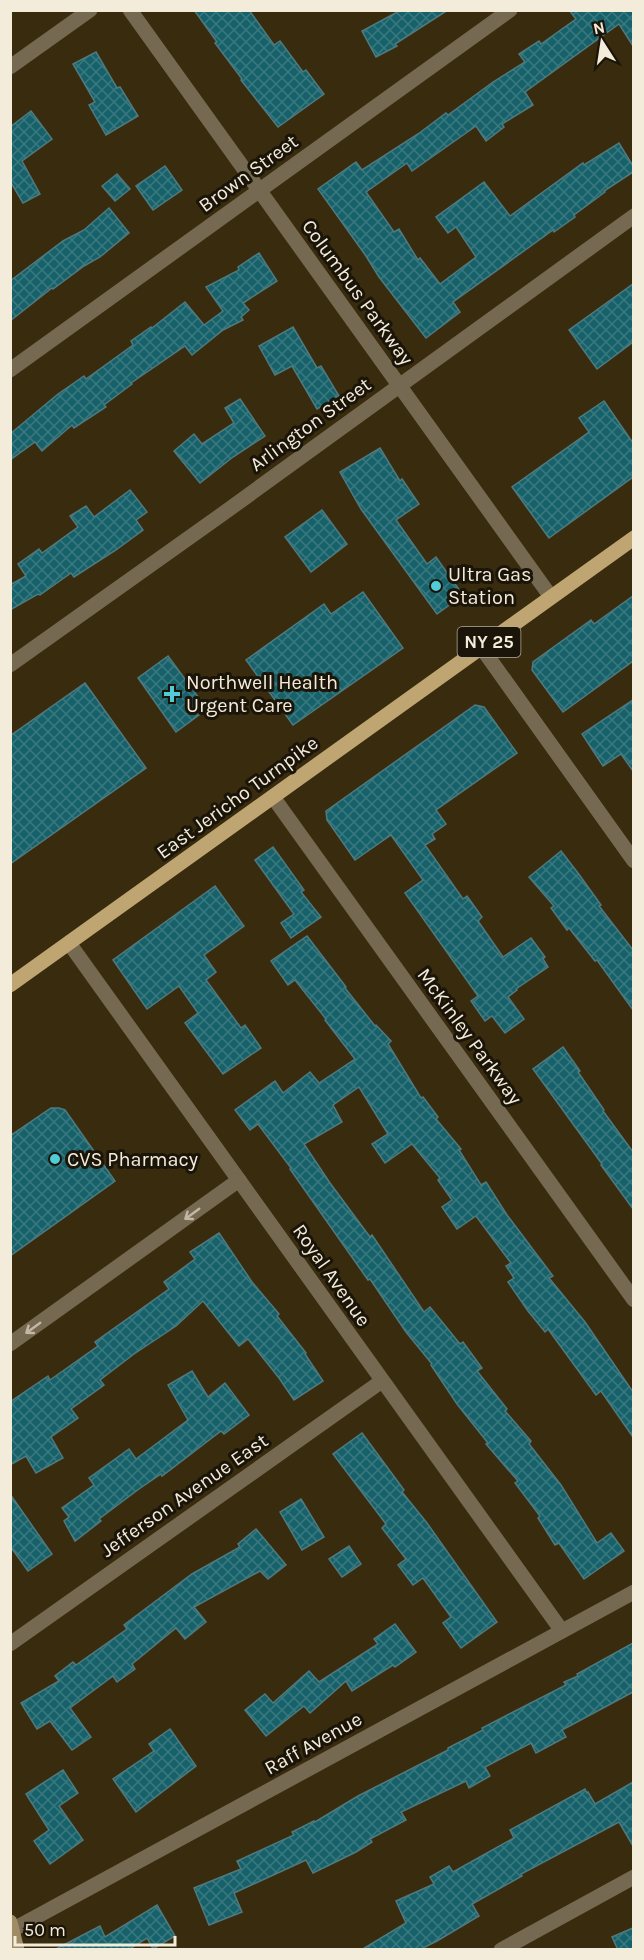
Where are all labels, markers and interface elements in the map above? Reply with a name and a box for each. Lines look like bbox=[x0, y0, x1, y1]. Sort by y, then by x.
north arrow bbox=[572, 12, 632, 72]
text: N bbox=[591, 17, 607, 38]
street label: Brown Street bbox=[194, 129, 303, 217]
street label: Columbus Parkway bbox=[297, 215, 418, 370]
street label: Arlington Street bbox=[245, 373, 376, 476]
place label: Ultra Gas Station bbox=[448, 563, 532, 609]
marker: Ultra Gas Station bbox=[429, 579, 443, 593]
road number: NY 25 bbox=[458, 627, 520, 657]
place label: Northwell Health Urgent Care bbox=[186, 671, 338, 717]
marker: Northwell Health Urgent Care bbox=[163, 685, 181, 703]
street label: East Jericho Turnpike bbox=[152, 731, 322, 864]
street label: McKinley Parkway bbox=[412, 964, 527, 1109]
place label: CVS Pharmacy bbox=[67, 1148, 198, 1171]
marker: CVS Pharmacy bbox=[48, 1152, 62, 1166]
one-way arrow bbox=[184, 1208, 200, 1220]
street label: Royal Avenue bbox=[288, 1220, 375, 1331]
one-way arrow bbox=[26, 1322, 42, 1334]
street label: Jefferson Avenue East bbox=[96, 1429, 273, 1562]
street label: Raff Avenue bbox=[261, 1707, 366, 1780]
scale bar bbox=[15, 1909, 176, 1947]
text: 50 m bbox=[24, 1919, 66, 1941]

